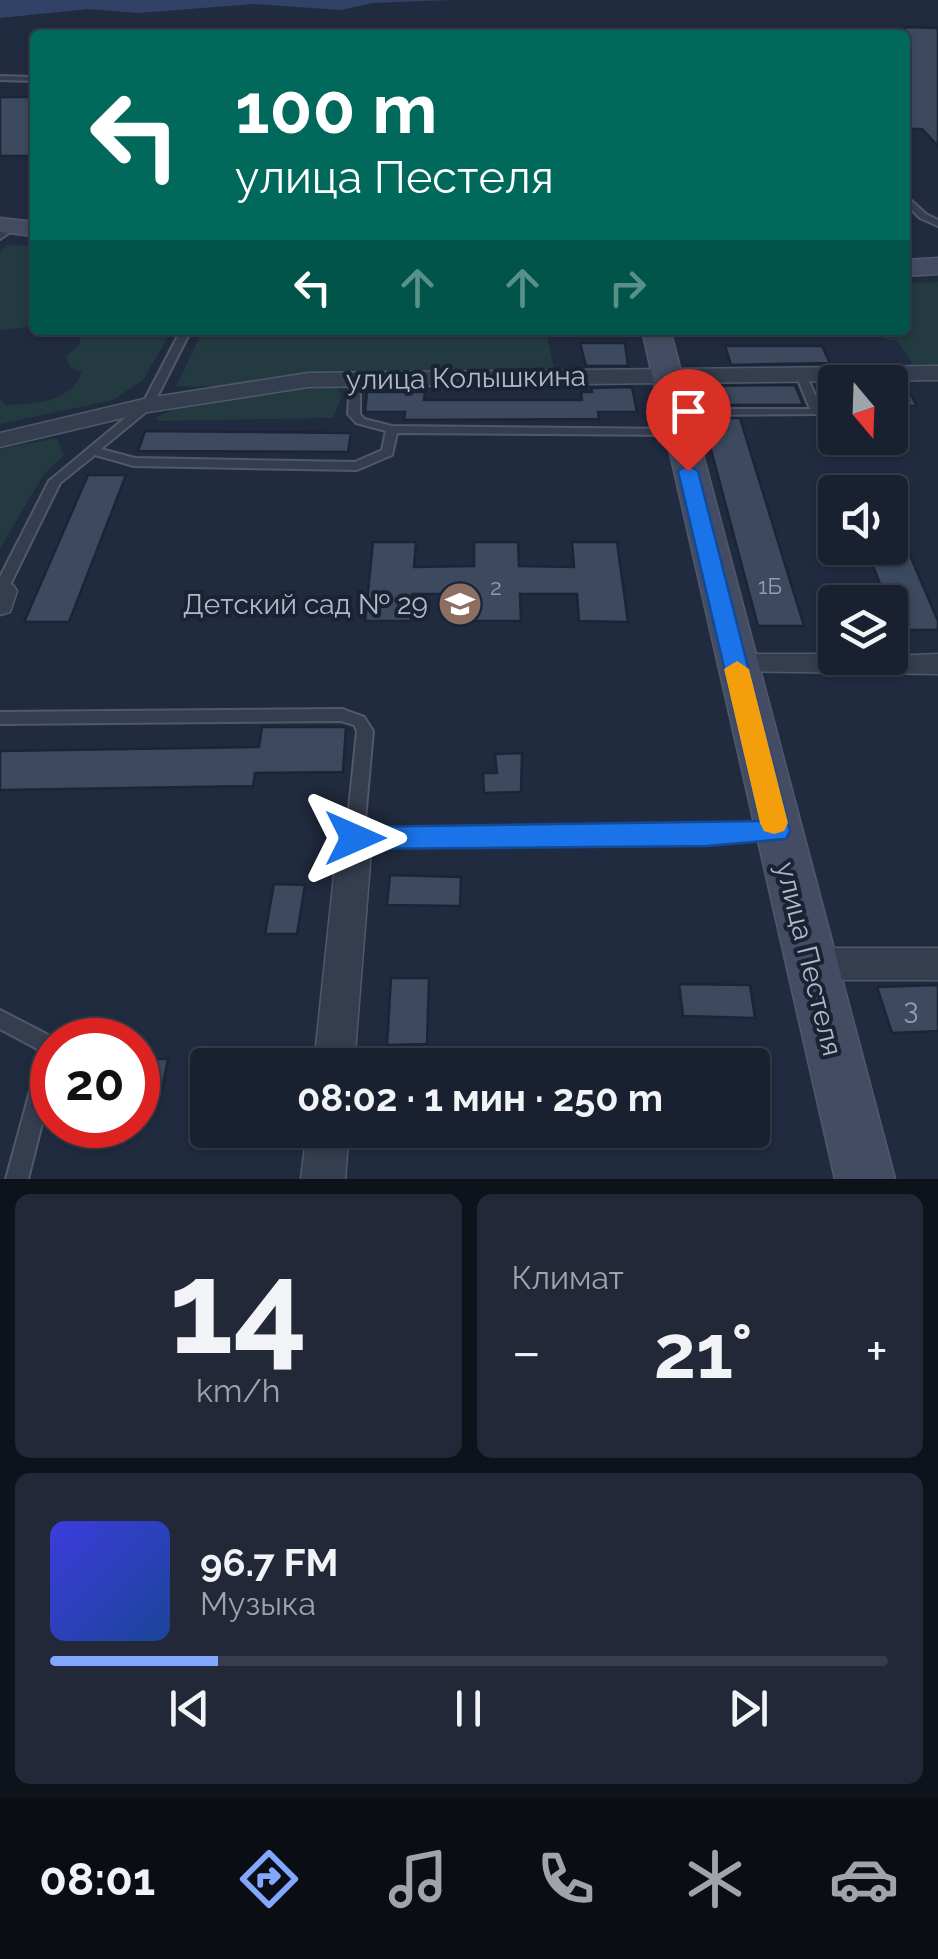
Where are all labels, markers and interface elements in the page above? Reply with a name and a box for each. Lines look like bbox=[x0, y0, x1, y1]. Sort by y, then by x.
text: 100 m bbox=[235, 67, 438, 149]
icon: left bbox=[70, 70, 200, 200]
text: улица Пестеля bbox=[235, 151, 554, 204]
icon: left bbox=[285, 260, 340, 315]
icon: ahead bbox=[390, 260, 445, 315]
icon: ahead bbox=[495, 260, 550, 315]
icon: right bbox=[600, 260, 655, 315]
street label: улица Колышкина bbox=[346, 359, 586, 397]
north arrow bbox=[818, 365, 908, 455]
map controls bbox=[818, 365, 908, 675]
pin bbox=[646, 369, 731, 472]
icon: arrive bbox=[661, 384, 716, 439]
button: sound bbox=[818, 475, 908, 565]
house number: 1Б bbox=[758, 573, 782, 599]
house number: 2 bbox=[490, 574, 502, 600]
school or university icon: Детский сад № 29 bbox=[437, 581, 483, 627]
button: layers bbox=[818, 585, 908, 675]
place label: Детский сад № 29 bbox=[183, 588, 428, 621]
position arrow bbox=[303, 786, 407, 890]
street label: улица Пестеля bbox=[769, 859, 849, 1059]
house number: 3 bbox=[904, 993, 918, 1026]
speed limit sign: 20 bbox=[30, 1018, 160, 1148]
text: 08:02 · 1 мин · 250 m bbox=[297, 1075, 663, 1120]
text: 14 bbox=[169, 1231, 307, 1383]
text: Климат bbox=[512, 1259, 624, 1296]
text: 21° bbox=[654, 1307, 753, 1396]
text: − bbox=[512, 1319, 541, 1384]
text: + bbox=[865, 1319, 888, 1384]
text: km/h bbox=[196, 1372, 280, 1409]
text: 96.7 FM bbox=[200, 1540, 338, 1585]
text: Музыка bbox=[200, 1585, 316, 1622]
icon: previous bbox=[162, 1681, 217, 1736]
icon: pause bbox=[441, 1681, 496, 1736]
icon: next bbox=[721, 1681, 776, 1736]
icon: directions bbox=[234, 1844, 304, 1914]
icon: music bbox=[383, 1844, 453, 1914]
icon: phone bbox=[531, 1844, 601, 1914]
icon: climate bbox=[680, 1844, 750, 1914]
icon: car bbox=[829, 1844, 899, 1914]
text: 08:01 bbox=[39, 1853, 155, 1906]

